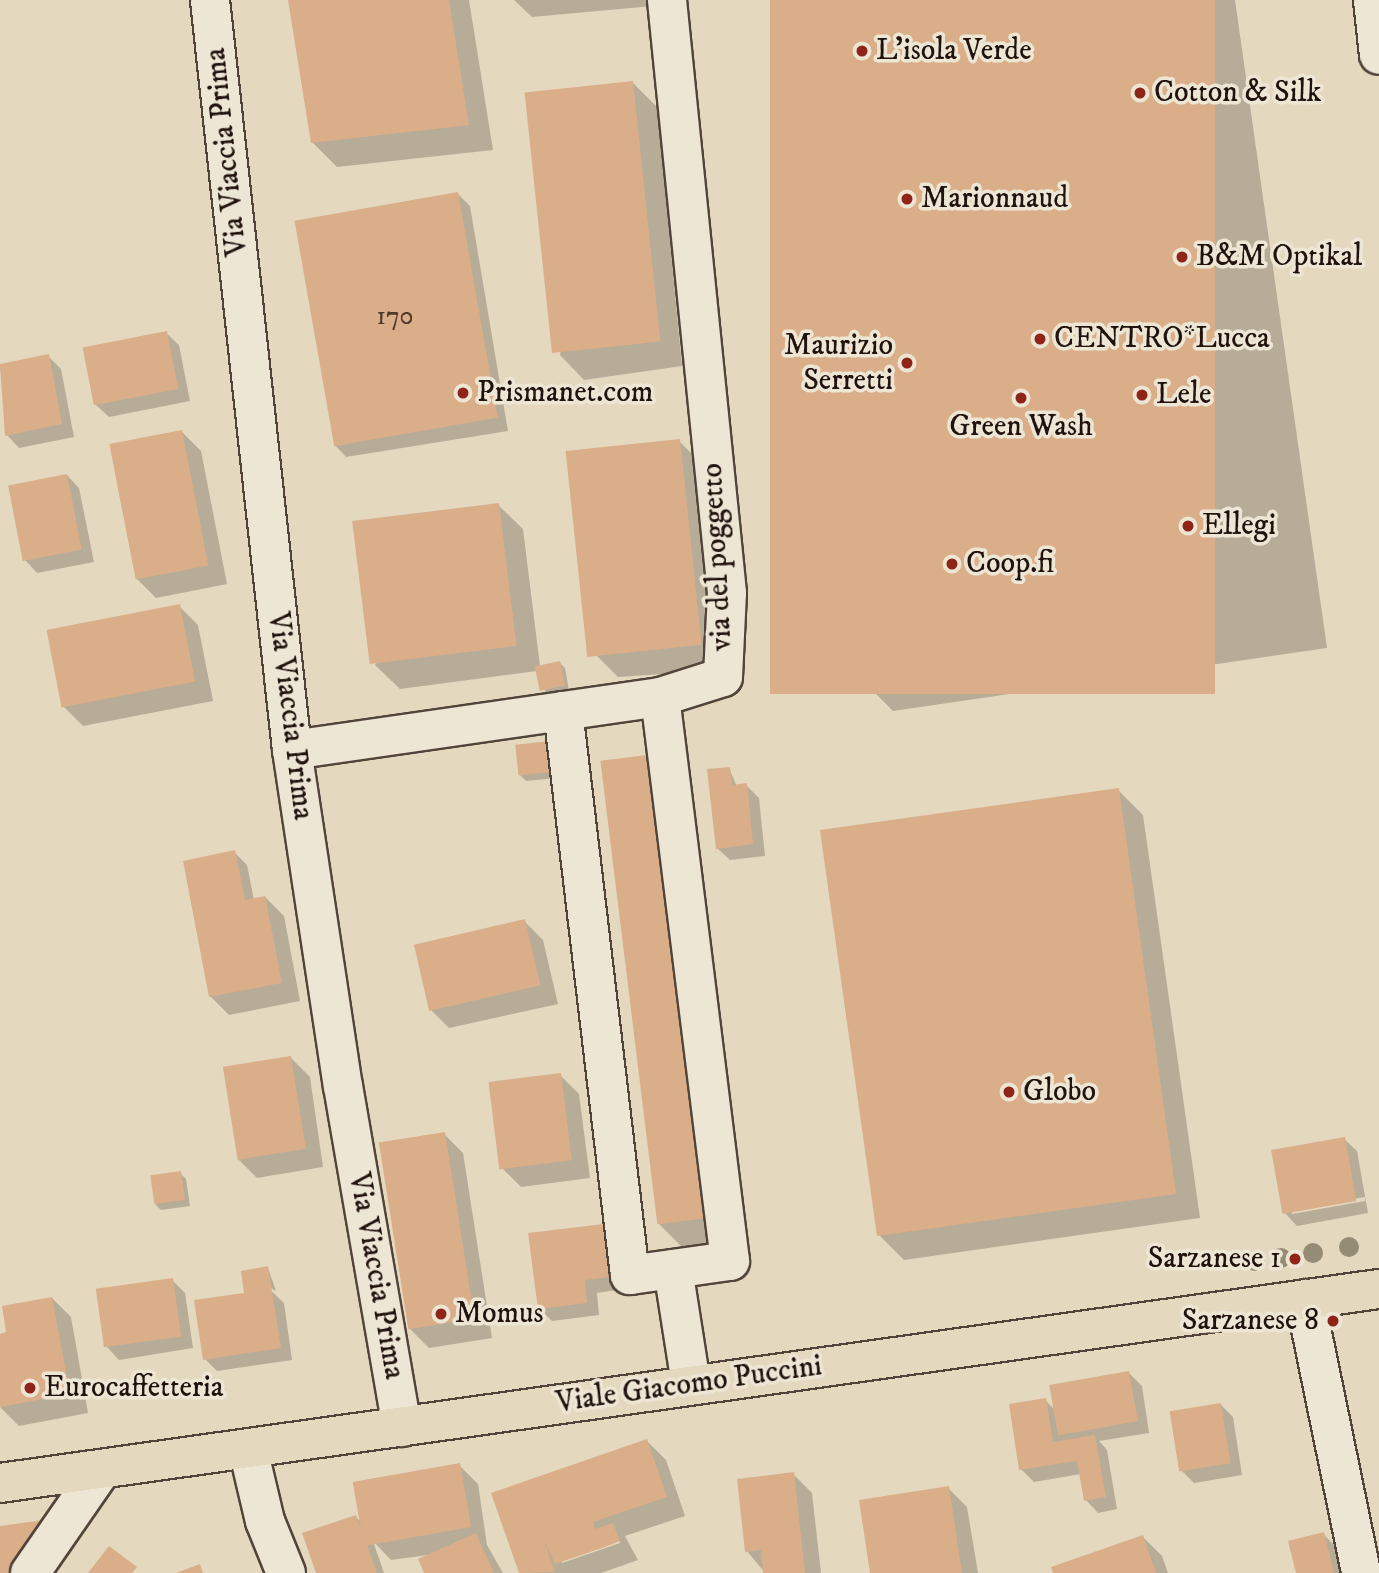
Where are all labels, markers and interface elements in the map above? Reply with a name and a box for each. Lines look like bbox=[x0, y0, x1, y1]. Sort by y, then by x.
place label: L'isola Verde bbox=[876, 33, 1032, 69]
marker: L'isola Verde bbox=[854, 43, 870, 59]
street label: Via Viaccia Prima bbox=[198, 46, 256, 258]
place label: Cotton & Silk bbox=[1154, 75, 1321, 111]
marker: Cotton & Silk bbox=[1132, 85, 1148, 101]
place label: Marionnaud bbox=[921, 181, 1068, 217]
marker: Marionnaud bbox=[899, 191, 915, 207]
place label: B&M Optikal bbox=[1196, 239, 1362, 275]
marker: B&M Optikal bbox=[1174, 249, 1190, 265]
house number: 170 bbox=[376, 301, 414, 333]
place label: CENTRO*Lucca bbox=[1054, 321, 1270, 357]
place label: Maurizio Serretti bbox=[784, 328, 893, 398]
marker: CENTRO*Lucca bbox=[1032, 331, 1048, 347]
marker: Maurizio Serretti bbox=[899, 355, 915, 371]
place label: Prismanet.com bbox=[477, 375, 653, 411]
place label: Lele bbox=[1156, 377, 1211, 413]
marker: Prismanet.com bbox=[455, 385, 471, 401]
marker: Lele bbox=[1134, 387, 1150, 403]
marker: Green Wash bbox=[1013, 390, 1029, 406]
place label: Green Wash bbox=[949, 409, 1093, 445]
street label: via del poggetto bbox=[695, 462, 741, 652]
place label: Ellegi bbox=[1202, 508, 1276, 544]
marker: Ellegi bbox=[1180, 518, 1196, 534]
place label: Coop.fi bbox=[966, 546, 1054, 582]
marker: Coop.fi bbox=[944, 556, 960, 572]
street label: Via Viaccia Prima bbox=[259, 610, 321, 822]
place label: Globo bbox=[1023, 1074, 1096, 1110]
marker: Globo bbox=[1001, 1084, 1017, 1100]
street label: Via Viaccia Prima bbox=[340, 1170, 412, 1382]
place label: Sarzanese 1 bbox=[1148, 1241, 1281, 1277]
marker: Sarzanese 1 bbox=[1287, 1251, 1303, 1267]
place label: Momus bbox=[455, 1296, 543, 1332]
place label: Sarzanese 8 bbox=[1182, 1303, 1319, 1339]
marker: Momus bbox=[433, 1306, 449, 1322]
marker: Sarzanese 8 bbox=[1325, 1313, 1341, 1329]
street label: Viale Giacomo Puccini bbox=[554, 1349, 824, 1421]
place label: Eurocaffetteria bbox=[44, 1370, 224, 1406]
marker: Eurocaffetteria bbox=[22, 1380, 38, 1396]

